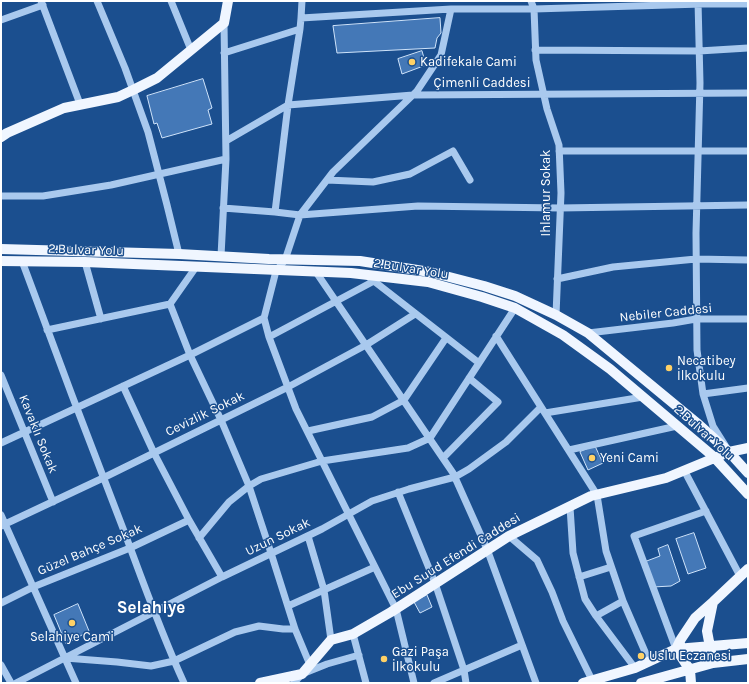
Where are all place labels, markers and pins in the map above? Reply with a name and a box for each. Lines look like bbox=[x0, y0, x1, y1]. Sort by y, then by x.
place label: Kadifekale Cami bbox=[420, 54, 517, 70]
marker: Kadifekale Cami bbox=[407, 57, 417, 67]
place label: Necatibey İlkokulu bbox=[677, 353, 736, 384]
marker: Necatibey İlkokulu bbox=[664, 363, 674, 373]
place label: Yeni Cami bbox=[600, 450, 659, 466]
marker: Yeni Cami bbox=[587, 453, 597, 463]
marker: Selahiye Cami bbox=[67, 618, 77, 628]
place label: Selahiye Cami bbox=[30, 629, 114, 645]
place label: Gazi Paşa İlkokulu bbox=[392, 644, 449, 675]
place label: Uslu Eczanesi bbox=[649, 648, 731, 664]
marker: Uslu Eczanesi bbox=[636, 651, 646, 661]
marker: Gazi Paşa İlkokulu bbox=[379, 654, 389, 664]

